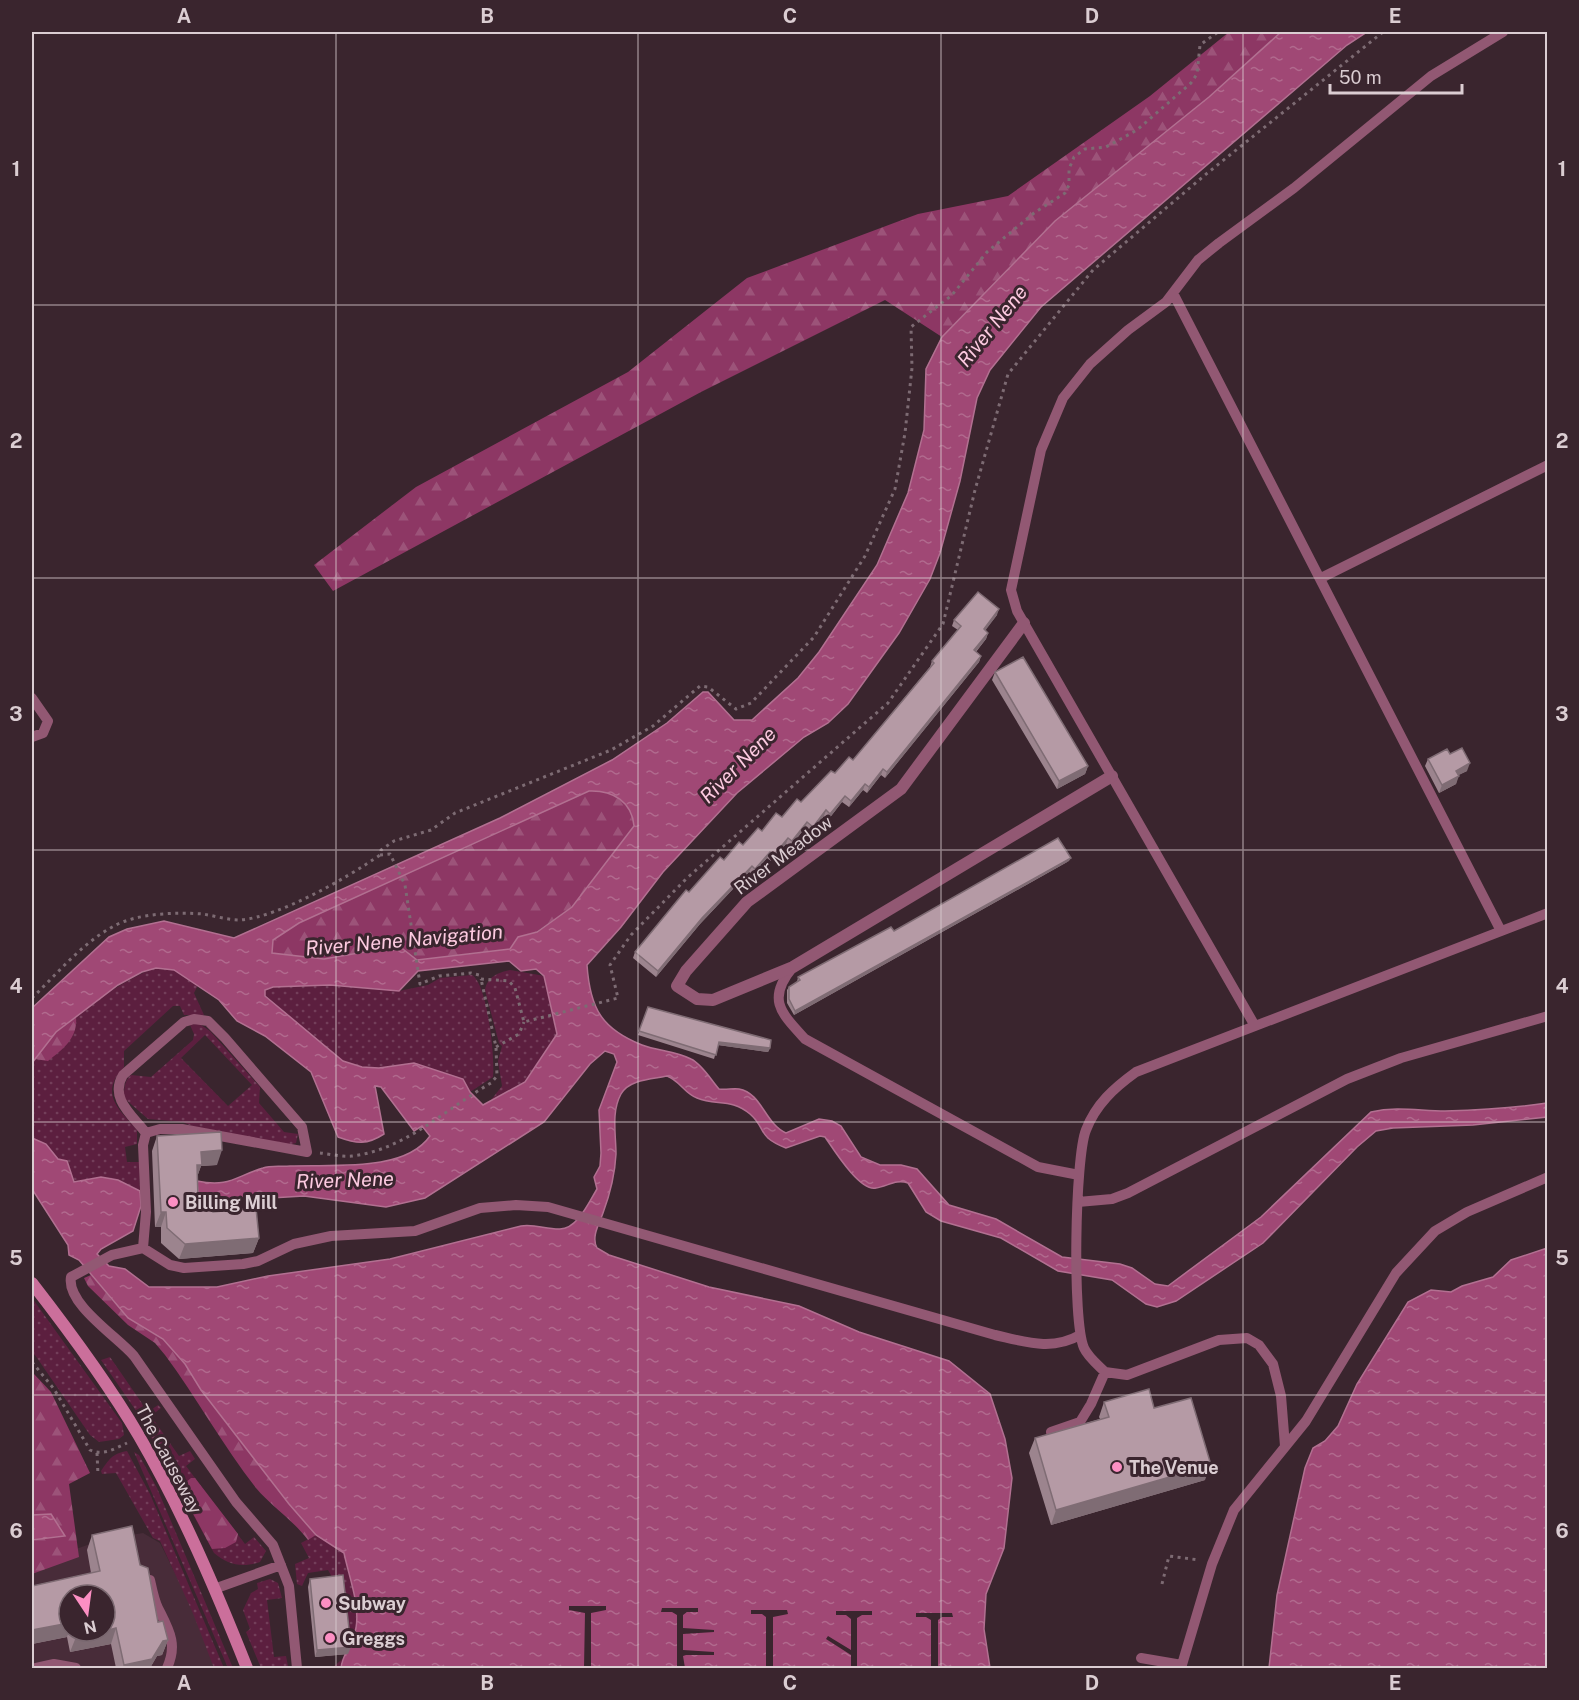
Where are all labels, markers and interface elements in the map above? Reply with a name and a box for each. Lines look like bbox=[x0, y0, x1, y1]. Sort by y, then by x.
text: A bbox=[177, 4, 191, 28]
text: B bbox=[480, 4, 494, 28]
text: C bbox=[783, 4, 797, 28]
text: D bbox=[1085, 4, 1099, 28]
text: E bbox=[1389, 4, 1401, 28]
scale bar bbox=[1330, 57, 1462, 95]
text: 50 m bbox=[1339, 67, 1382, 88]
text: 1 bbox=[12, 157, 20, 181]
text: 1 bbox=[1558, 157, 1566, 181]
water label: River Nene bbox=[952, 280, 1032, 372]
text: 2 bbox=[10, 429, 22, 453]
text: 2 bbox=[1556, 429, 1568, 453]
text: 3 bbox=[9, 702, 23, 726]
text: 3 bbox=[1555, 702, 1569, 726]
water label: River Nene bbox=[695, 722, 781, 808]
street label: River Meadow bbox=[730, 811, 836, 899]
water label: River Nene Navigation bbox=[304, 919, 504, 961]
text: 4 bbox=[9, 974, 23, 998]
text: 4 bbox=[1555, 974, 1569, 998]
water label: River Nene bbox=[296, 1166, 394, 1194]
place label: Billing Mill bbox=[185, 1192, 278, 1213]
marker: Billing Mill bbox=[166, 1195, 180, 1209]
text: 5 bbox=[9, 1246, 23, 1270]
text: 5 bbox=[1555, 1246, 1569, 1270]
street label: The Causeway bbox=[131, 1401, 207, 1517]
place label: The Venue bbox=[1129, 1457, 1219, 1478]
marker: The Venue bbox=[1110, 1460, 1124, 1474]
text: 6 bbox=[9, 1519, 23, 1543]
text: 6 bbox=[1555, 1519, 1569, 1543]
north arrow bbox=[57, 1583, 117, 1643]
place label: Subway bbox=[338, 1593, 406, 1614]
marker: Subway bbox=[319, 1596, 333, 1610]
text: N bbox=[82, 1616, 98, 1638]
place label: Greggs bbox=[342, 1628, 405, 1649]
marker: Greggs bbox=[323, 1631, 337, 1645]
text: A bbox=[177, 1671, 191, 1695]
text: B bbox=[480, 1671, 494, 1695]
text: C bbox=[783, 1671, 797, 1695]
text: D bbox=[1085, 1671, 1099, 1695]
text: E bbox=[1389, 1671, 1401, 1695]

